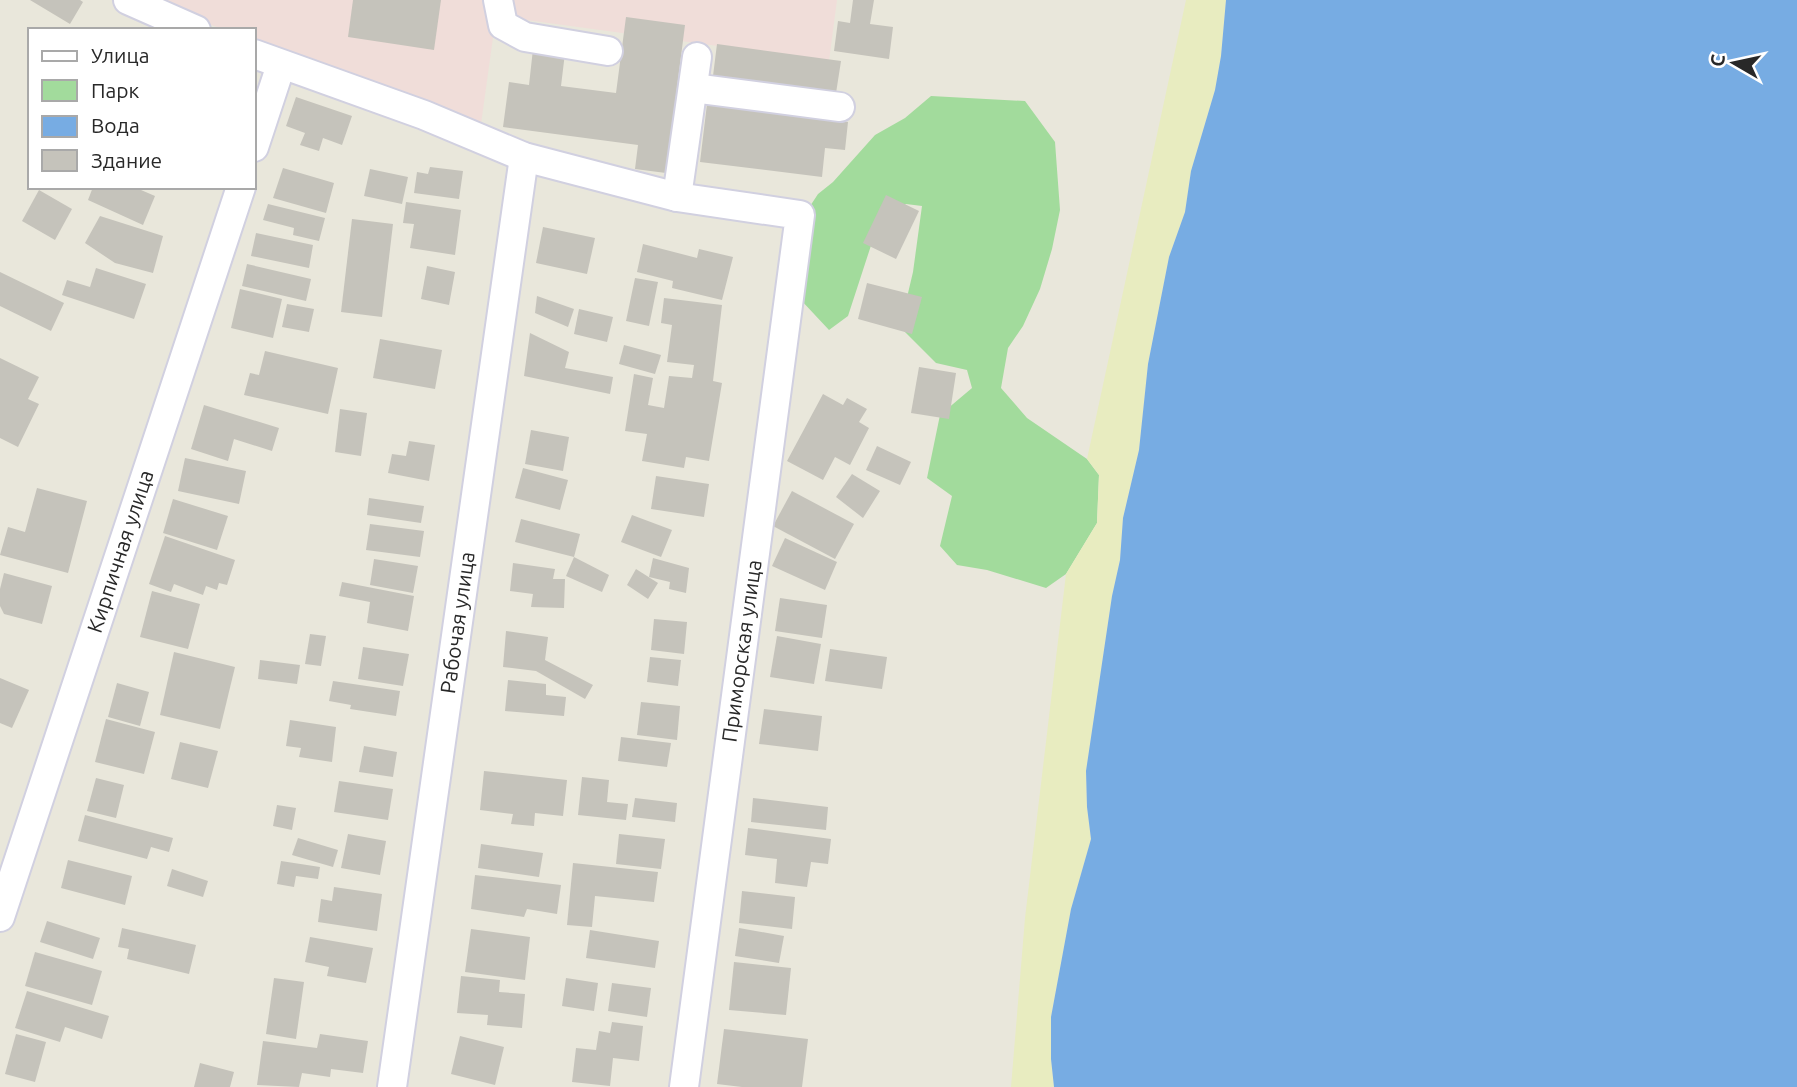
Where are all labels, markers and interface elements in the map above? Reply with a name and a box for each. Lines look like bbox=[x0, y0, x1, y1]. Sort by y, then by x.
legend bbox=[28, 28, 256, 189]
north arrow bbox=[1699, 28, 1769, 98]
text: Улица bbox=[91, 43, 149, 67]
text: С bbox=[1705, 53, 1729, 68]
text: Парк bbox=[91, 78, 140, 102]
text: Вода bbox=[91, 113, 140, 137]
text: Здание bbox=[91, 148, 162, 172]
street label: Кирпичная улица bbox=[82, 467, 158, 635]
street label: Рабочая улица bbox=[435, 550, 479, 695]
street label: Приморская улица bbox=[716, 558, 766, 744]

